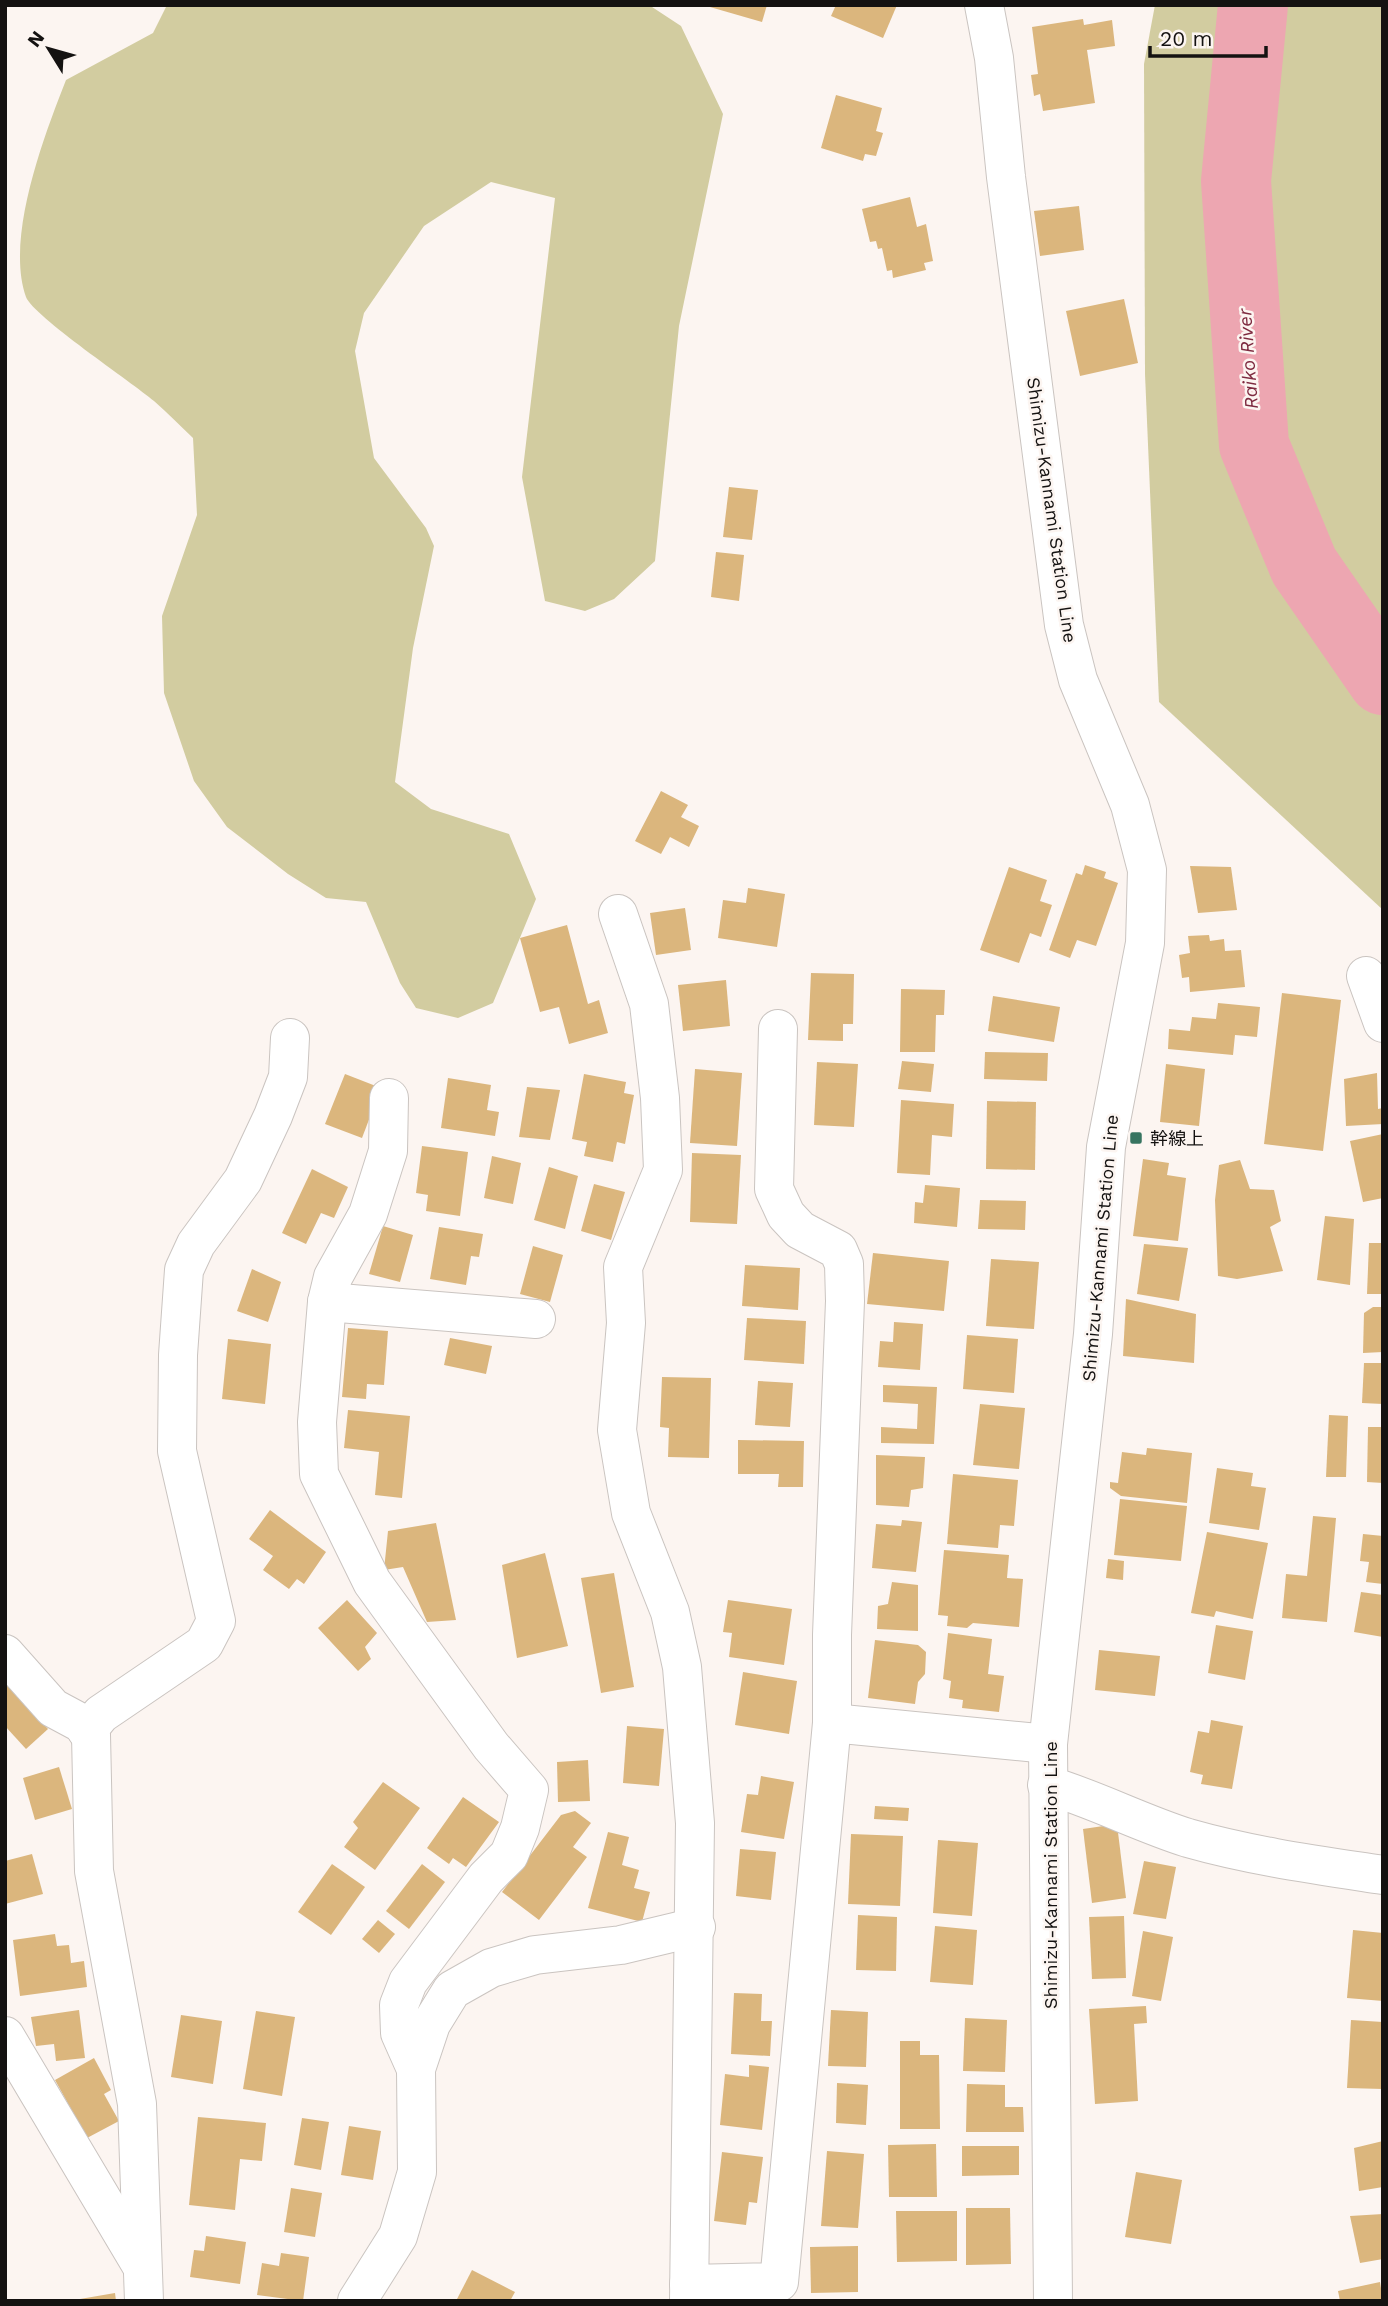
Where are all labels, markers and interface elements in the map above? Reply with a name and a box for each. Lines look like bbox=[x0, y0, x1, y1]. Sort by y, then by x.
north arrow bbox=[14, 14, 84, 84]
scale bar bbox=[1150, 14, 1266, 58]
text: 20 m bbox=[1160, 26, 1212, 51]
text: N bbox=[22, 27, 49, 52]
water label: Raiko River bbox=[1233, 307, 1263, 410]
street label: Shimizu-Kannami Station Line bbox=[1023, 376, 1081, 644]
street label: Shimizu-Kannami Station Line bbox=[1078, 1114, 1122, 1382]
place label: 幹線上 bbox=[1150, 1128, 1204, 1149]
marker: 幹線上 bbox=[1128, 1130, 1144, 1146]
street label: Shimizu-Kannami Station Line bbox=[1040, 1741, 1061, 2009]

